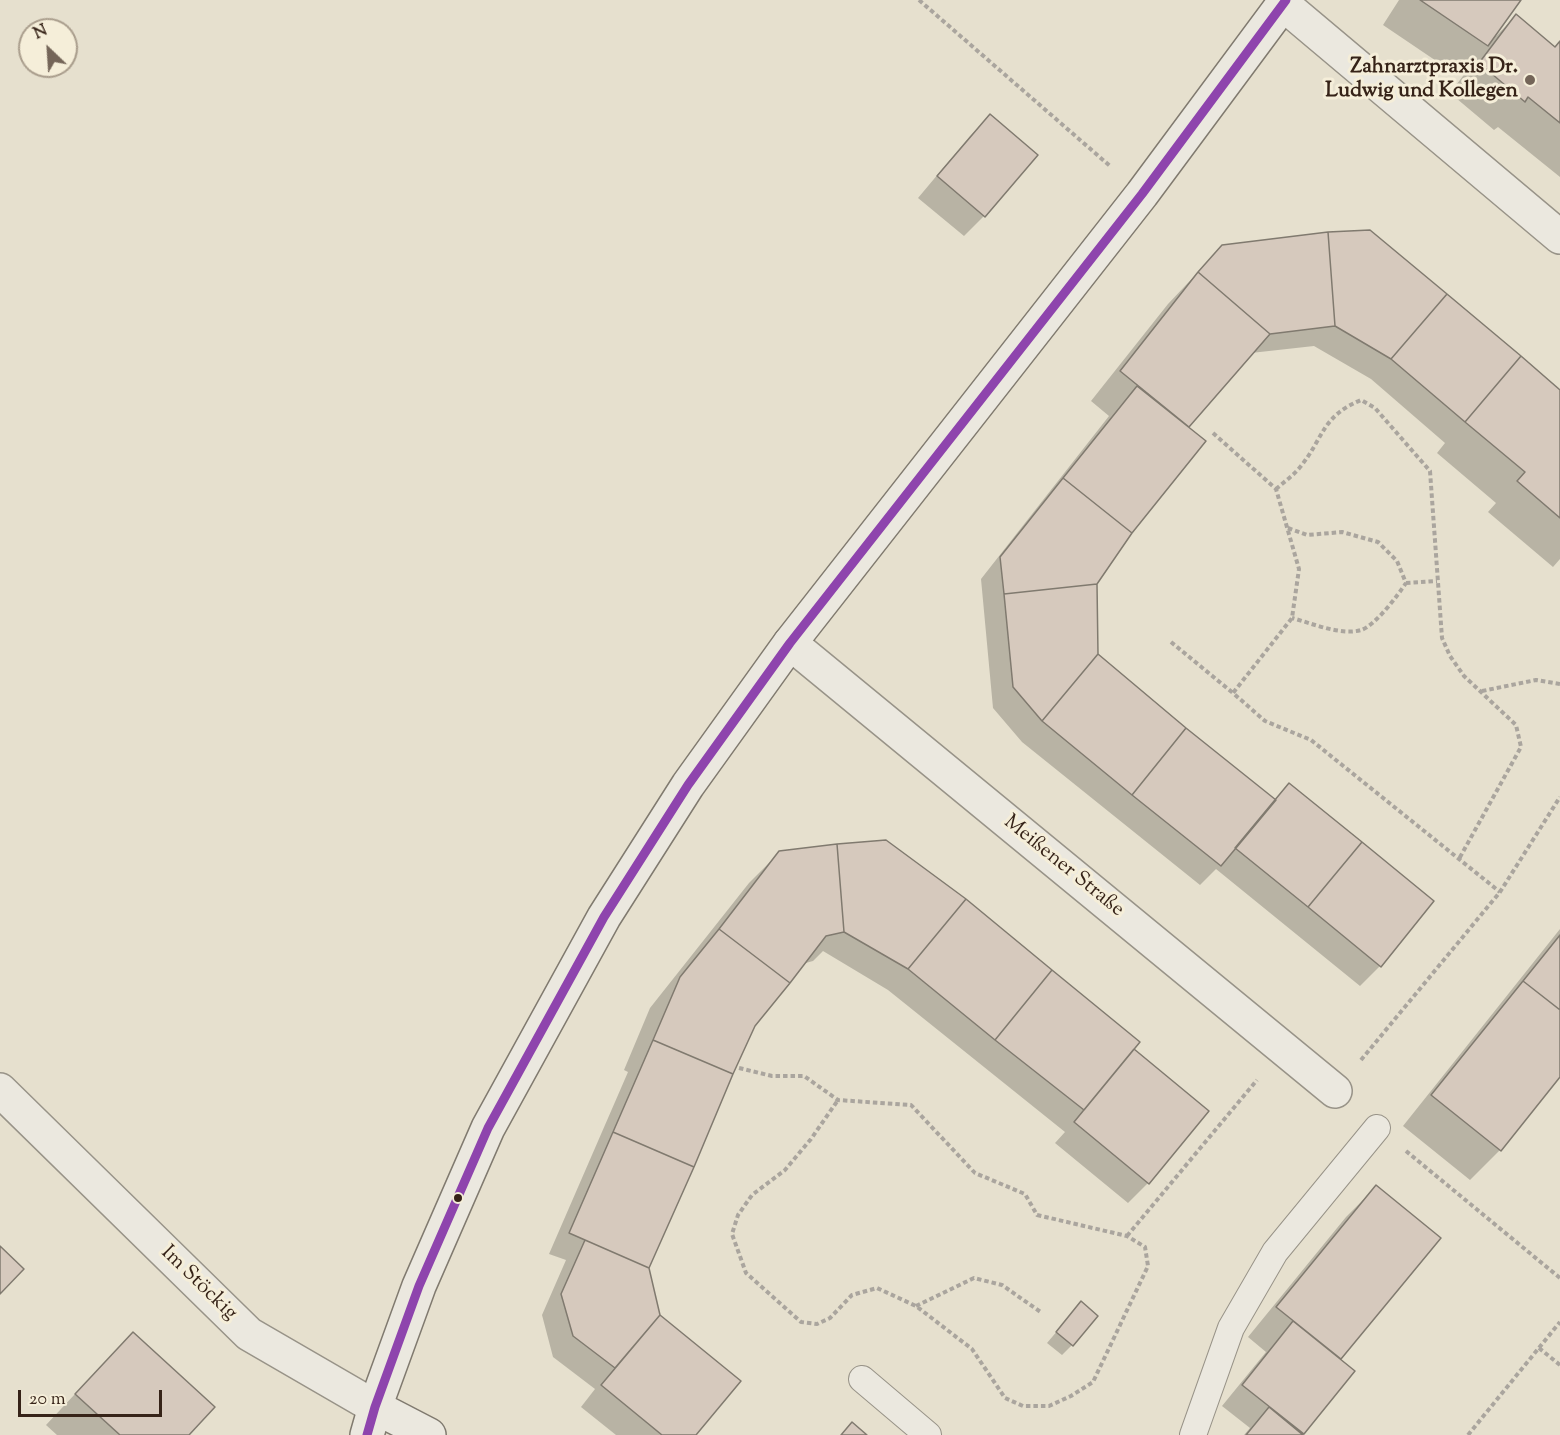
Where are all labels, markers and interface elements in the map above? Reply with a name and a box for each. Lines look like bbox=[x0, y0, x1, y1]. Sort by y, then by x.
north arrow bbox=[18, 18, 78, 78]
text: N bbox=[30, 20, 52, 46]
place label: Zahnarztpraxis Dr. Ludwig und Kollegen bbox=[1325, 55, 1518, 105]
marker: Zahnarztpraxis Dr. Ludwig und Kollegen bbox=[1523, 73, 1537, 87]
street label: Meißener Straße bbox=[998, 811, 1128, 923]
unlabelled marker bbox=[452, 1192, 464, 1204]
street label: Im Stöckig bbox=[154, 1241, 242, 1327]
scale bar bbox=[21, 1378, 165, 1416]
text: 20 m bbox=[29, 1387, 66, 1413]

